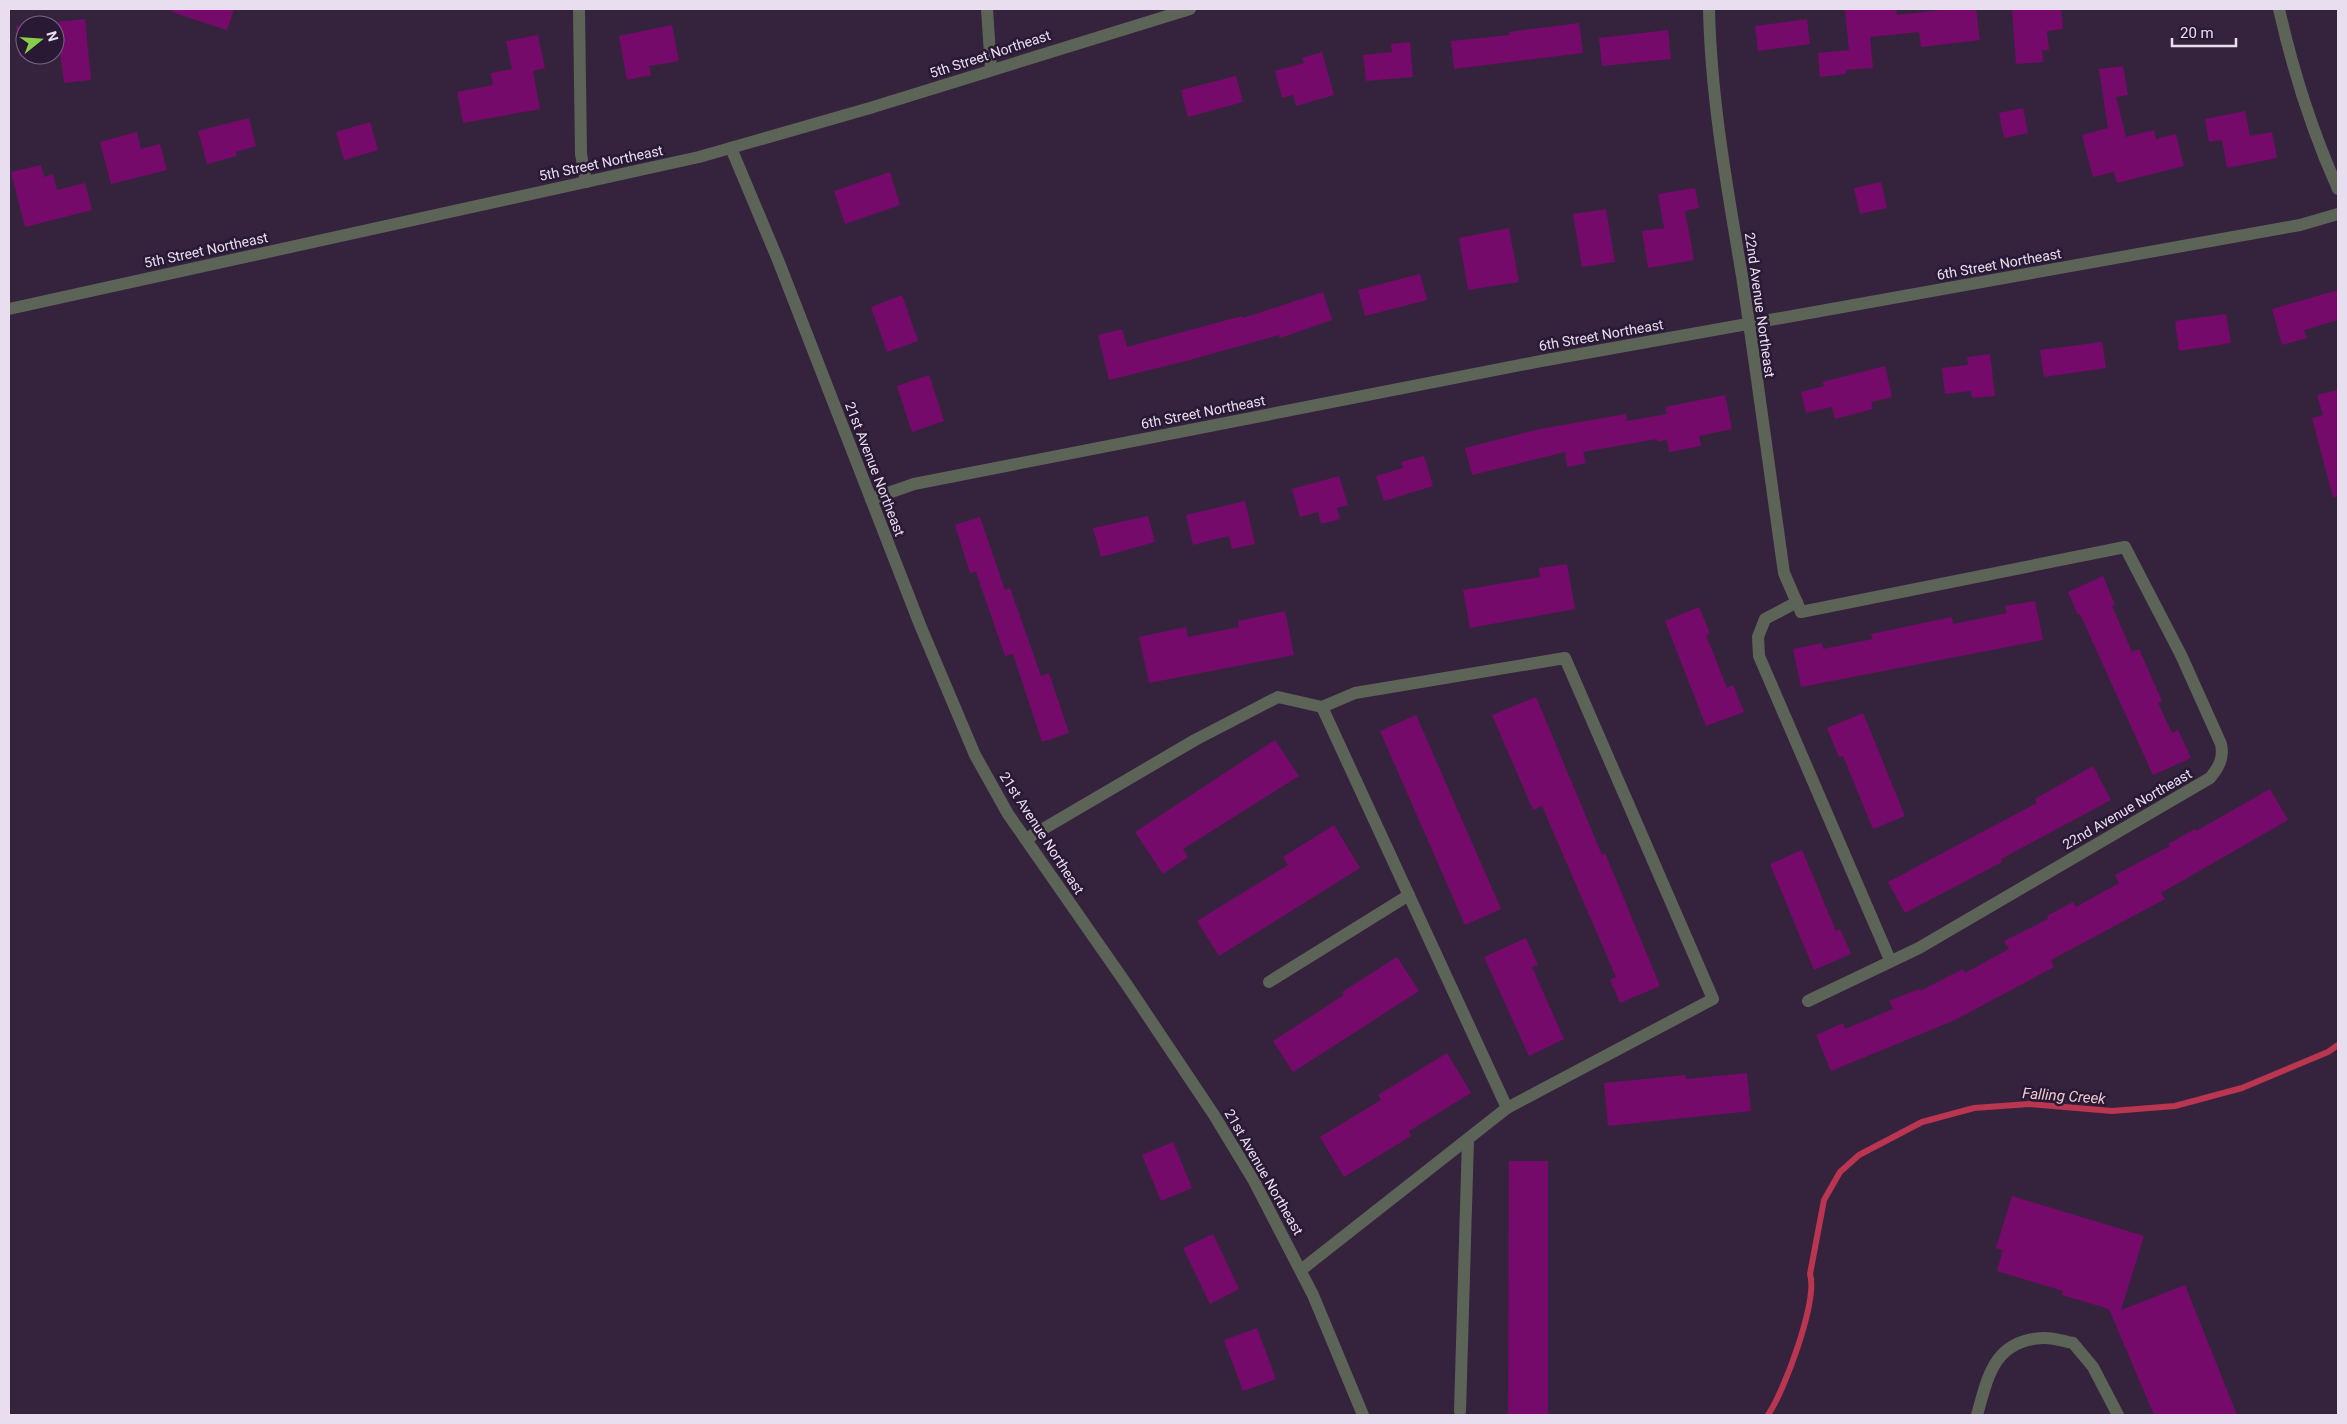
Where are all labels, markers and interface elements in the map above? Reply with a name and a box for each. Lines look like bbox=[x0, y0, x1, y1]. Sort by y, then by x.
north arrow bbox=[15, 15, 65, 65]
scale bar bbox=[2172, 15, 2236, 47]
text: 20 m bbox=[2180, 24, 2214, 42]
street label: 5th Street Northeast bbox=[927, 27, 1053, 81]
text: N bbox=[43, 29, 62, 43]
street label: 5th Street Northeast bbox=[538, 142, 665, 184]
street label: 5th Street Northeast bbox=[143, 229, 270, 271]
street label: 22nd Avenue Northeast bbox=[1742, 231, 1778, 379]
street label: 6th Street Northeast bbox=[1935, 245, 2063, 283]
street label: 6th Street Northeast bbox=[1537, 316, 1665, 354]
street label: 6th Street Northeast bbox=[1140, 392, 1267, 432]
street label: 21st Avenue Northeast bbox=[842, 400, 908, 539]
street label: 22nd Avenue Northeast bbox=[2060, 765, 2195, 853]
street label: 21st Avenue Northeast bbox=[996, 769, 1088, 897]
water label: Falling Creek bbox=[2022, 1084, 2107, 1108]
street label: 21st Avenue Northeast bbox=[1221, 1106, 1307, 1238]

